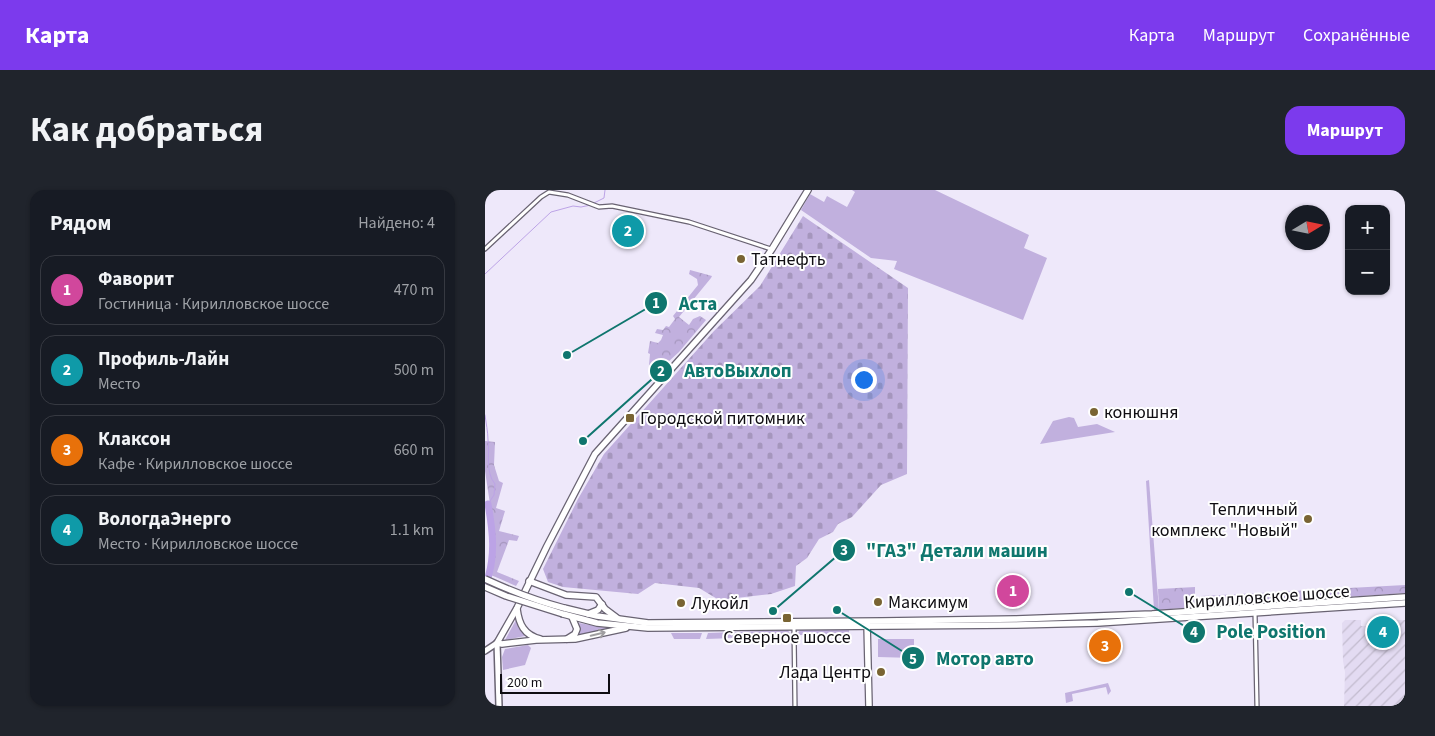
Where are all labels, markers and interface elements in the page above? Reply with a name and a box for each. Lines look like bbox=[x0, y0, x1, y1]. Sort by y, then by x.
text: Карта bbox=[25, 18, 89, 53]
text: Карта bbox=[1129, 23, 1175, 48]
text: Маршрут bbox=[1203, 23, 1275, 48]
text: Сохранённые bbox=[1303, 23, 1410, 48]
text: Как добраться bbox=[30, 105, 263, 155]
button: Маршрут bbox=[1285, 106, 1405, 155]
north arrow bbox=[1285, 205, 1330, 250]
map controls bbox=[1345, 205, 1390, 295]
button: + bbox=[1345, 205, 1390, 250]
text: Рядом bbox=[50, 208, 111, 238]
text: Найдено: 4 bbox=[358, 212, 435, 234]
pin: 2 bbox=[612, 212, 644, 250]
place label: Татнефть bbox=[751, 247, 826, 272]
button: − bbox=[1345, 250, 1390, 295]
marker: Татнефть bbox=[735, 253, 747, 265]
text: Фаворит bbox=[98, 266, 174, 293]
text: 1 bbox=[63, 279, 71, 301]
text: 470 m bbox=[394, 279, 434, 301]
callout: Аста bbox=[644, 286, 727, 320]
text: Аста bbox=[678, 291, 717, 318]
text: Гостиница · Кирилловское шоссе bbox=[98, 293, 329, 315]
text: 1 bbox=[652, 293, 660, 314]
text: Профиль-Лайн bbox=[98, 346, 229, 373]
callout: АвтоВыхлоп bbox=[649, 354, 802, 388]
text: АвтоВыхлоп bbox=[683, 358, 792, 385]
text: 2 bbox=[63, 359, 71, 381]
text: 500 m bbox=[394, 359, 434, 381]
text: 2 bbox=[657, 361, 665, 382]
your location bbox=[851, 367, 877, 393]
text: Место bbox=[98, 373, 141, 395]
place label: конюшня bbox=[1104, 400, 1179, 425]
place label: Городской питомник bbox=[640, 406, 805, 431]
marker: конюшня bbox=[1088, 406, 1100, 418]
marker: Городской питомник bbox=[624, 412, 636, 424]
text: Клаксон bbox=[98, 426, 171, 453]
text: 3 bbox=[63, 439, 71, 461]
text: 660 m bbox=[394, 439, 434, 461]
text: Кафе · Кирилловское шоссе bbox=[98, 453, 293, 475]
place label: Тепличный комплекс "Новый" bbox=[1151, 497, 1298, 543]
text: ВологдаЭнерго bbox=[98, 506, 231, 533]
marker: Тепличный комплекс "Новый" bbox=[1302, 513, 1314, 525]
text: 4 bbox=[63, 519, 71, 541]
text: 1.1 km bbox=[390, 519, 434, 541]
text: Место · Кирилловское шоссе bbox=[98, 533, 298, 555]
callout: "ГАЗ" Детали машин bbox=[832, 533, 1058, 567]
text: "ГАЗ" Детали машин bbox=[866, 538, 1048, 565]
text: 3 bbox=[840, 540, 848, 561]
pin: 1 bbox=[997, 572, 1029, 610]
street label: Кирилловское шоссе bbox=[1183, 579, 1351, 615]
place label: Максимум bbox=[888, 590, 968, 615]
place label: Лукойл bbox=[691, 591, 749, 616]
marker: Максимум bbox=[872, 596, 884, 608]
marker: Лукойл bbox=[675, 597, 687, 609]
marker: Северное шоссе bbox=[781, 612, 793, 624]
pin: 4 bbox=[1367, 613, 1399, 651]
callout: Pole Position bbox=[1181, 615, 1336, 649]
text: Pole Position bbox=[1216, 619, 1326, 646]
text: 4 bbox=[1190, 622, 1198, 643]
place label: Северное шоссе bbox=[723, 625, 851, 650]
pin: 3 bbox=[1089, 627, 1121, 665]
one-way arrow bbox=[590, 629, 606, 638]
callout: Мотор авто bbox=[901, 641, 1044, 675]
text: Мотор авто bbox=[936, 646, 1034, 673]
text: 5 bbox=[909, 649, 917, 670]
place label: Лада Центр bbox=[779, 660, 871, 685]
marker: Лада Центр bbox=[875, 666, 887, 678]
scale bar bbox=[500, 671, 610, 694]
text: 200 m bbox=[507, 673, 542, 693]

